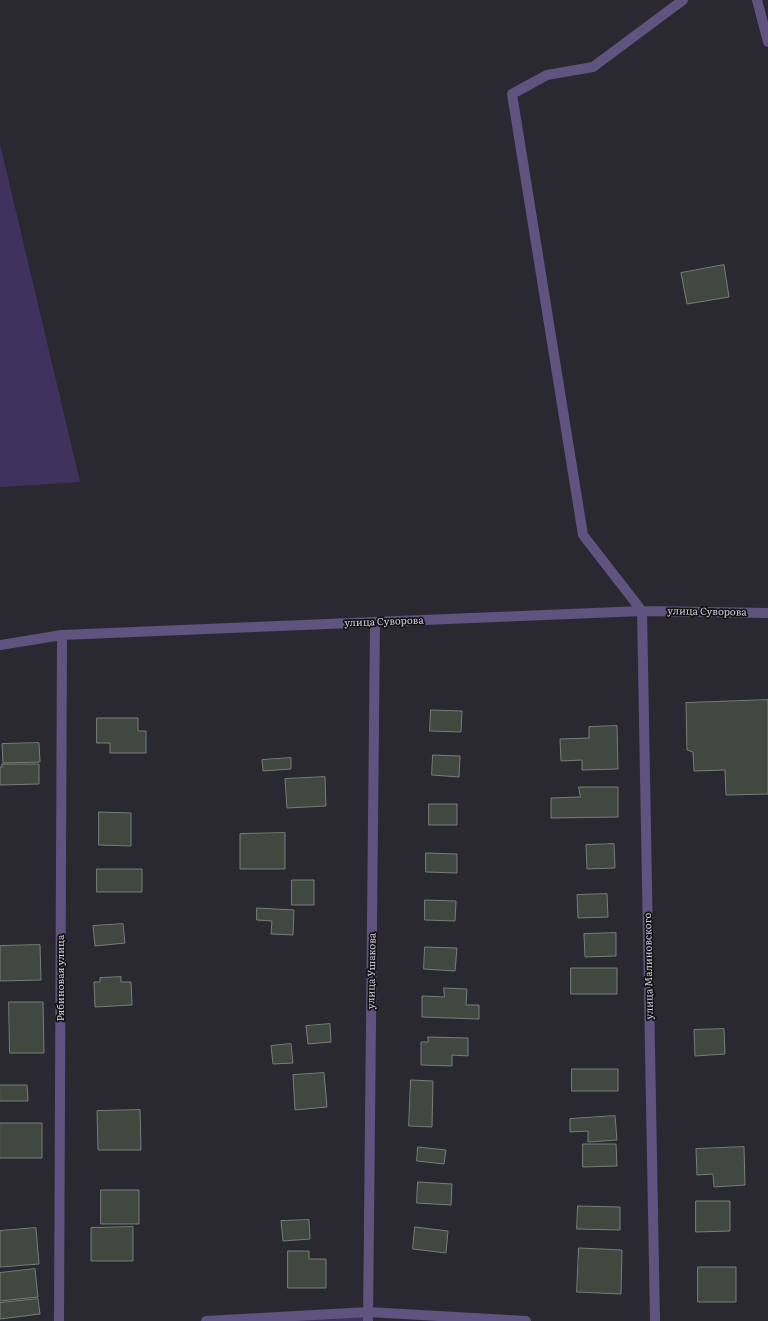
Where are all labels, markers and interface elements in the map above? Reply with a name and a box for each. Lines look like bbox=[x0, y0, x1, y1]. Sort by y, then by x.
street label: улица Суворова bbox=[667, 605, 747, 619]
street label: улица Суворова bbox=[344, 615, 424, 629]
street label: улица Малиновского bbox=[642, 912, 656, 1020]
street label: улица Ушакова bbox=[365, 933, 379, 1009]
street label: Рябиновая улица bbox=[55, 935, 67, 1021]

